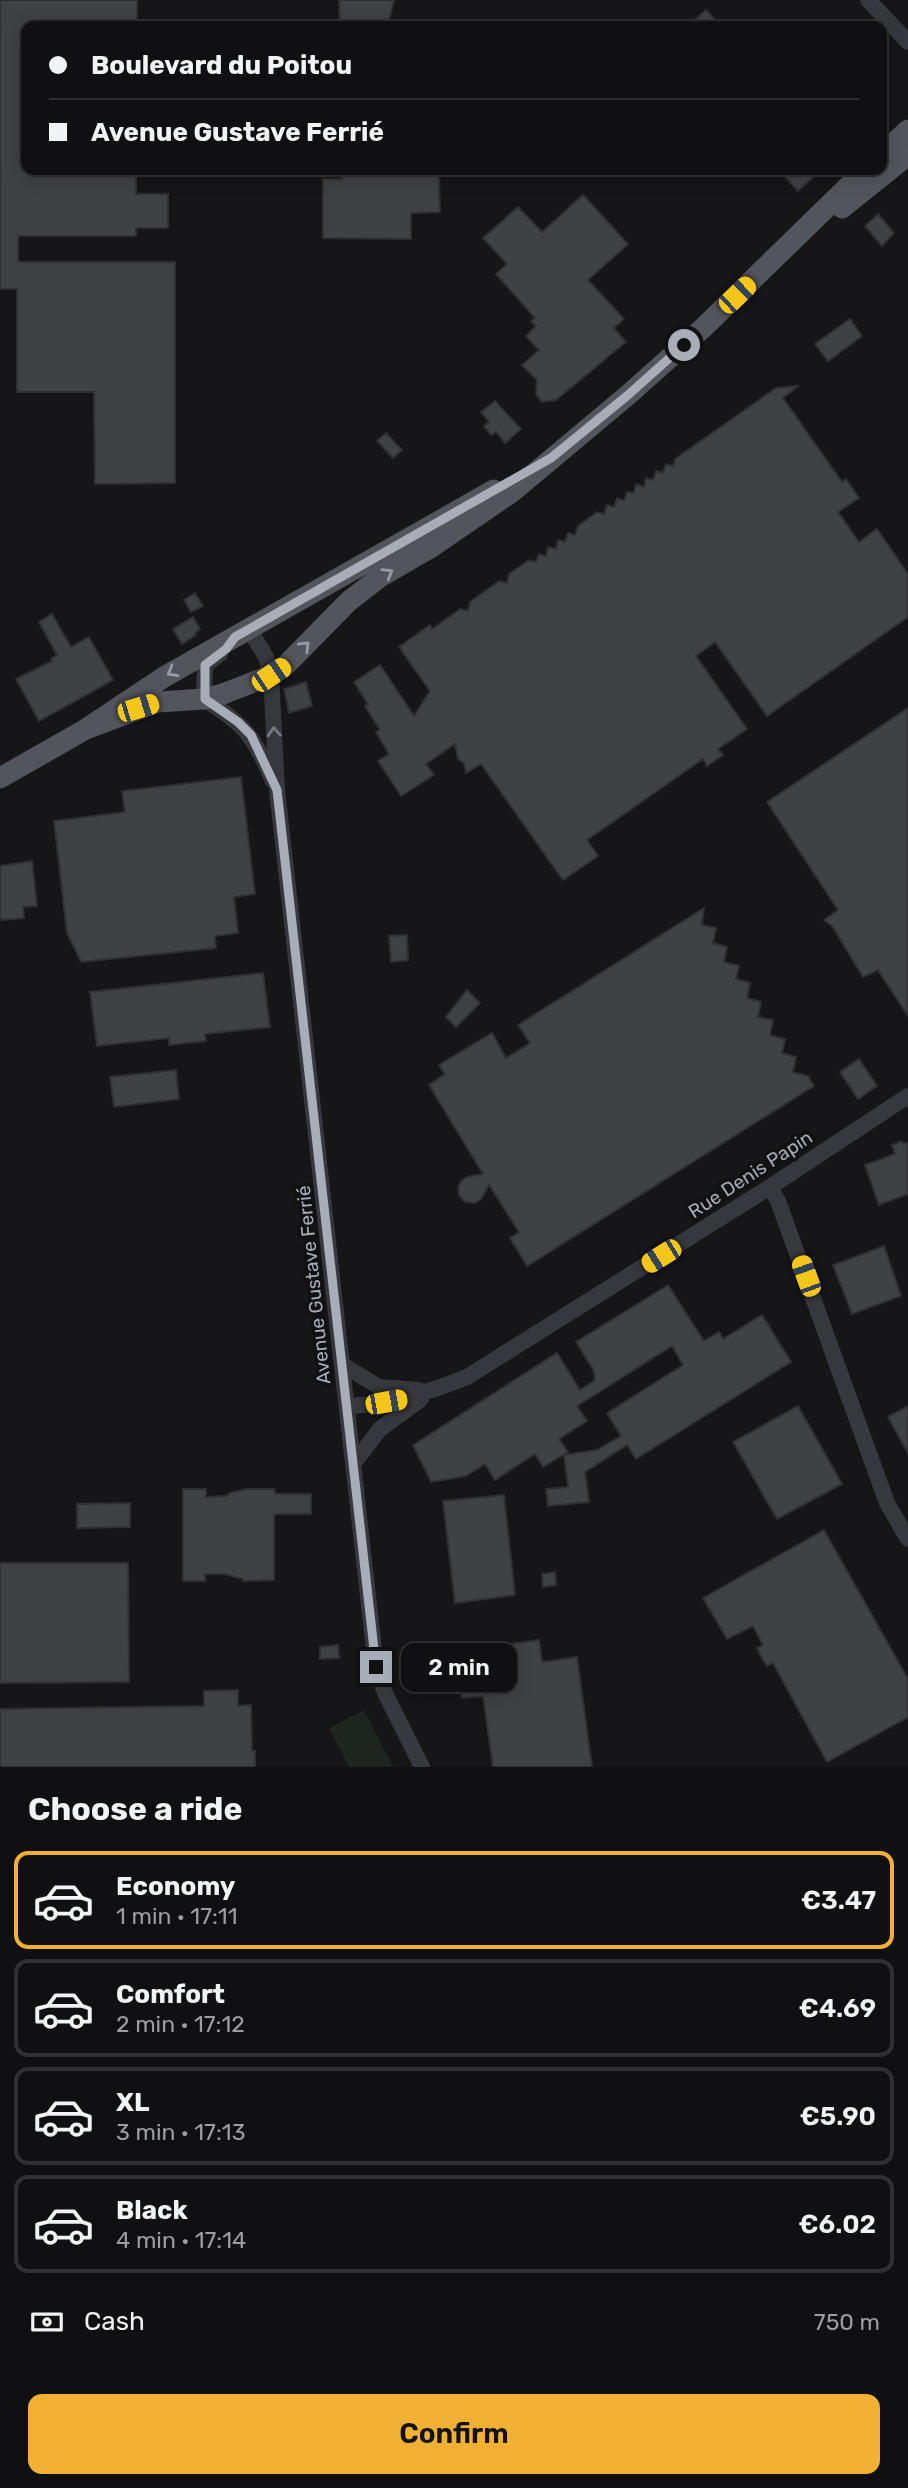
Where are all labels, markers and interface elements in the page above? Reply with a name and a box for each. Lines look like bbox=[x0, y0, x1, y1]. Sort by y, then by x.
text: Boulevard du Poitou bbox=[91, 50, 352, 81]
text: Avenue Gustave Ferrié bbox=[91, 117, 384, 148]
car bbox=[715, 273, 760, 317]
route start bbox=[668, 329, 700, 361]
one-way arrow bbox=[380, 568, 393, 581]
one-way arrow bbox=[297, 642, 310, 655]
car bbox=[248, 655, 295, 695]
one-way arrow bbox=[166, 664, 179, 677]
car bbox=[115, 692, 162, 724]
one-way arrow bbox=[267, 727, 282, 738]
street label: Rue Denis Papin bbox=[684, 1126, 817, 1223]
street label: Avenue Gustave Ferrié bbox=[292, 1184, 335, 1385]
car bbox=[638, 1236, 685, 1276]
car bbox=[789, 1253, 824, 1299]
car bbox=[364, 1388, 409, 1416]
callout: 2 min bbox=[400, 1642, 516, 1692]
route end bbox=[360, 1651, 392, 1683]
text: 2 min bbox=[428, 1653, 490, 1681]
text: Choose a ride bbox=[28, 1790, 242, 1828]
icon: car bbox=[32, 1869, 95, 1932]
text: Economy bbox=[116, 1871, 235, 1902]
text: €3.47 bbox=[801, 1885, 876, 1916]
text: 1 min · 17:11 bbox=[116, 1902, 238, 1930]
icon: car bbox=[32, 1977, 95, 2040]
text: Comfort bbox=[116, 1979, 225, 2010]
text: €4.69 bbox=[799, 1993, 876, 2024]
text: 2 min · 17:12 bbox=[116, 2010, 245, 2038]
icon: car bbox=[32, 2085, 95, 2148]
text: XL bbox=[116, 2087, 149, 2118]
text: €5.90 bbox=[800, 2101, 876, 2132]
text: 3 min · 17:13 bbox=[116, 2118, 245, 2146]
icon: car bbox=[32, 2193, 95, 2256]
text: Black bbox=[116, 2195, 188, 2226]
text: €6.02 bbox=[799, 2209, 876, 2240]
text: 4 min · 17:14 bbox=[116, 2226, 246, 2254]
icon: cash bbox=[28, 2303, 66, 2341]
text: Cash bbox=[84, 2306, 145, 2337]
text: 750 m bbox=[814, 2308, 880, 2336]
button: Confirm bbox=[28, 2394, 880, 2474]

